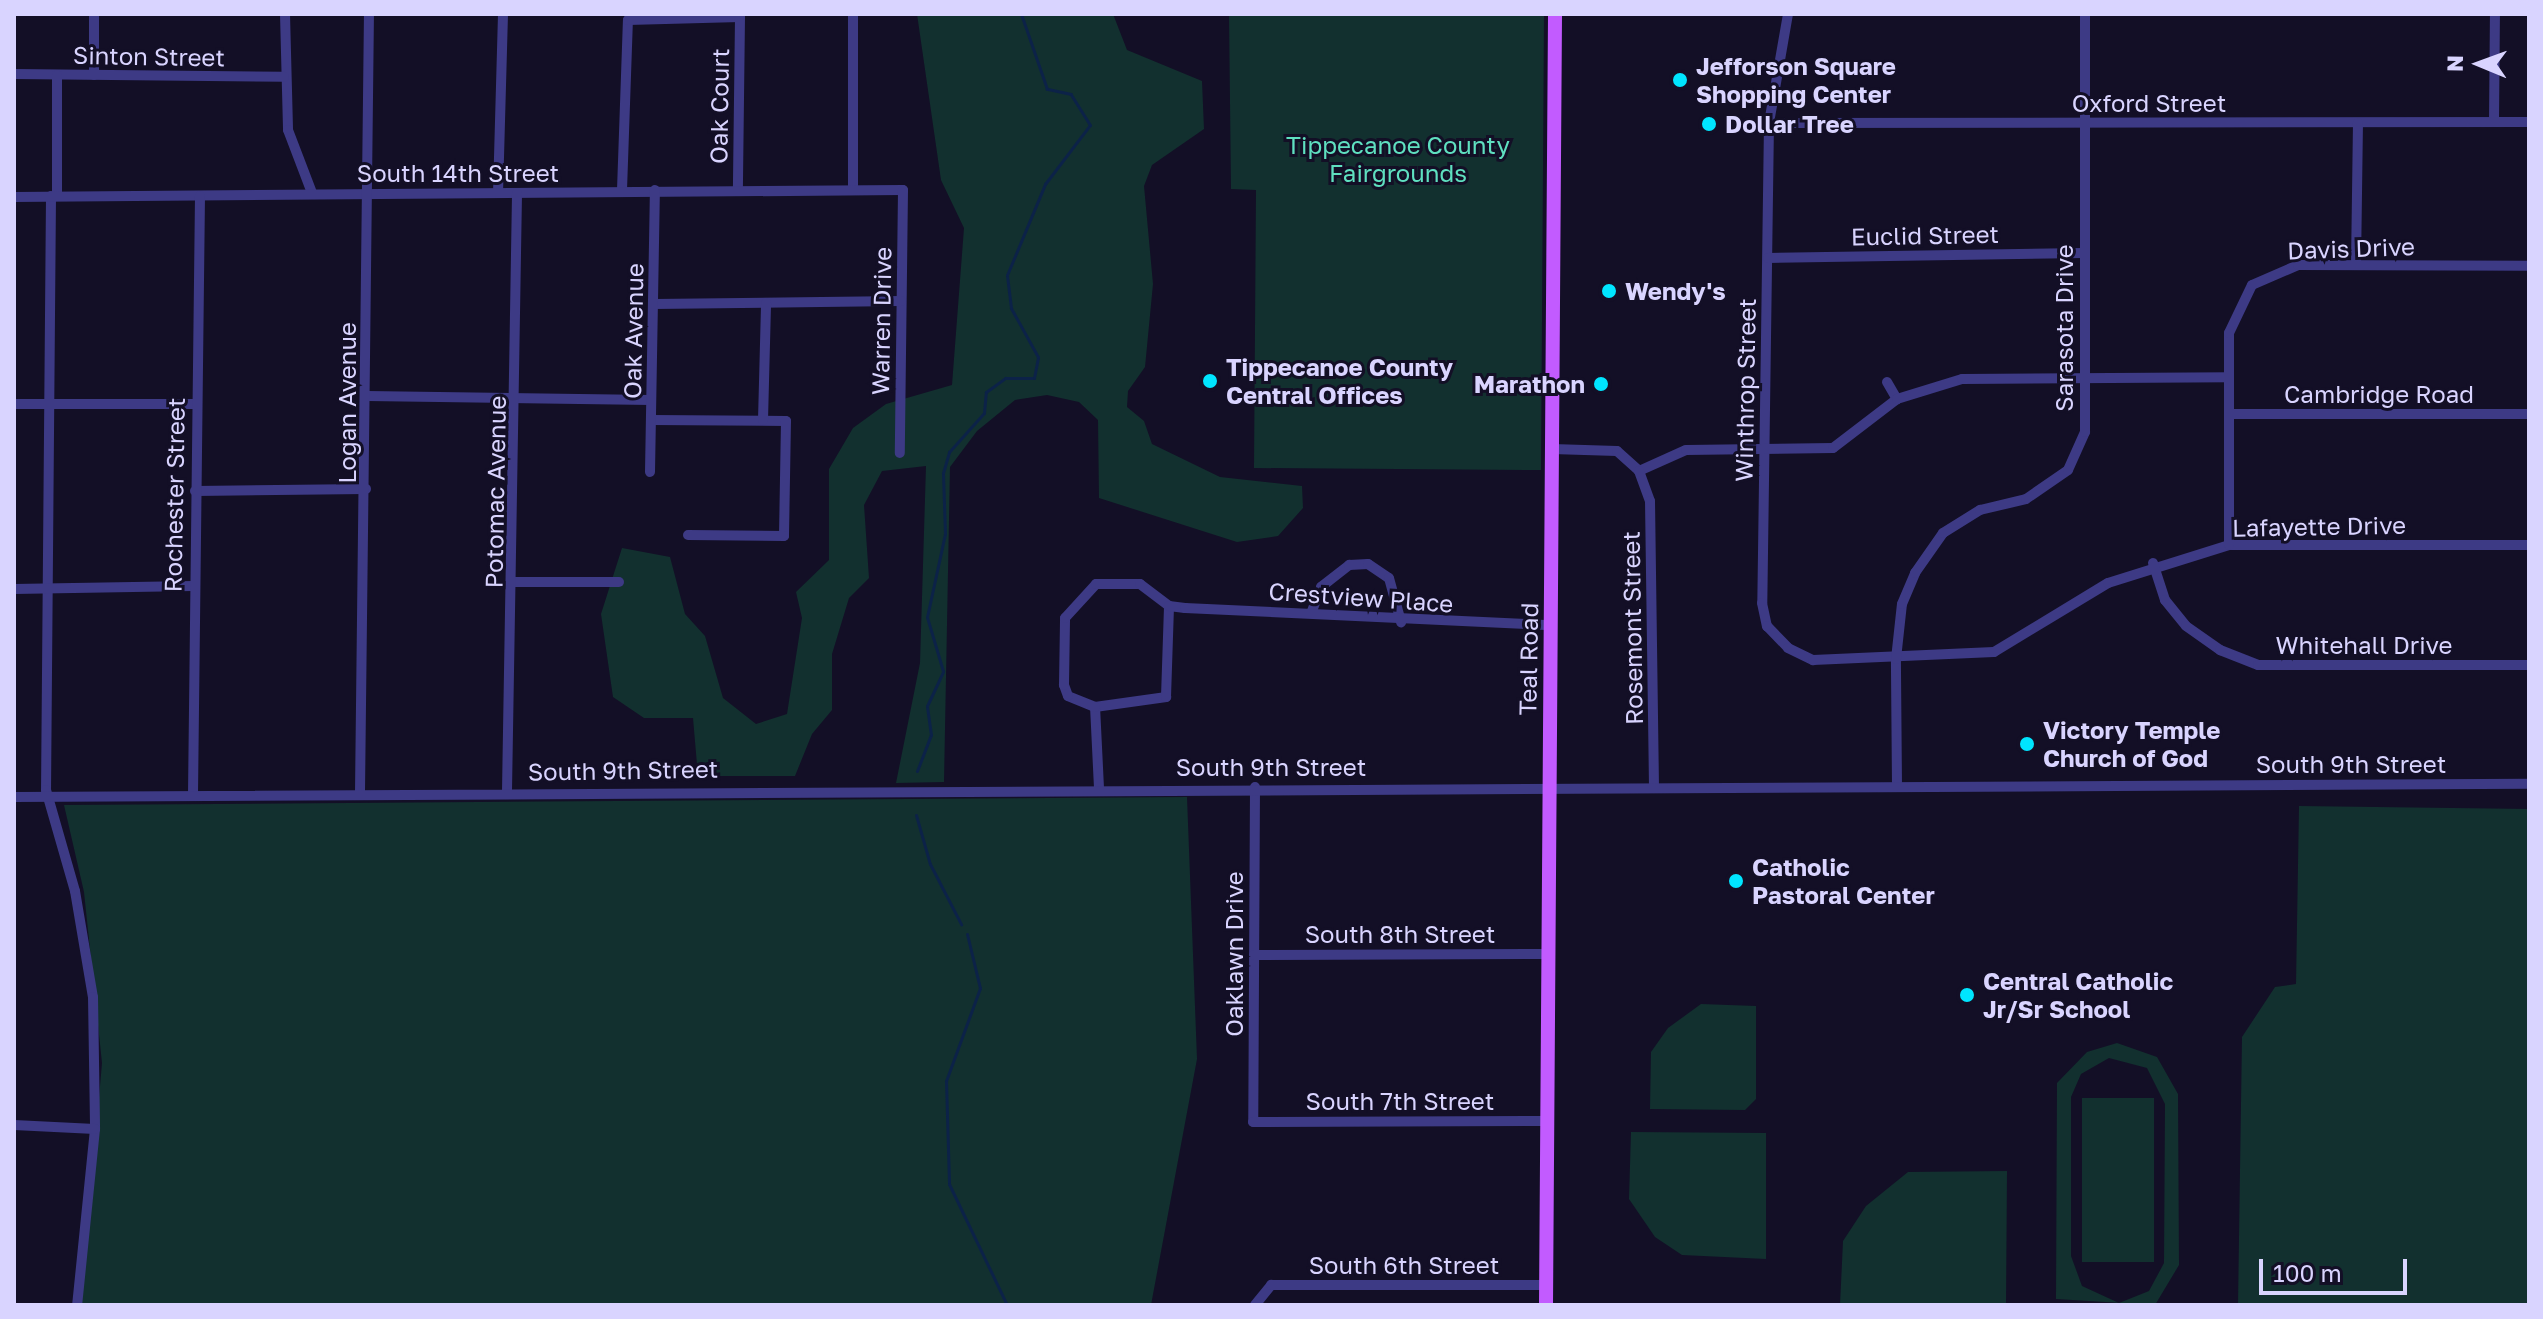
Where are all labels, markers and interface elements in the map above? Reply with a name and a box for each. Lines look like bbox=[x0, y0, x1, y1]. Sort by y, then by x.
north arrow bbox=[2439, 24, 2519, 104]
street label: Sinton Street bbox=[73, 40, 225, 72]
street label: Oak Court bbox=[704, 48, 734, 164]
place label: Jefforson Square Shopping Center bbox=[1696, 52, 1896, 108]
text: N bbox=[2441, 55, 2468, 72]
marker: Jefforson Square Shopping Center bbox=[1671, 71, 1689, 89]
street label: Oxford Street bbox=[2072, 89, 2226, 117]
place label: Dollar Tree bbox=[1725, 110, 1854, 138]
marker: Dollar Tree bbox=[1700, 115, 1718, 133]
park label: Tippecanoe County Fairgrounds bbox=[1286, 131, 1510, 187]
street label: South 14th Street bbox=[357, 159, 559, 187]
street label: Euclid Street bbox=[1851, 219, 1999, 251]
street label: Davis Drive bbox=[2287, 231, 2415, 265]
street label: Sarasota Drive bbox=[2050, 244, 2078, 412]
street label: Warren Drive bbox=[865, 247, 897, 395]
street label: Oak Avenue bbox=[617, 263, 649, 399]
place label: Wendy's bbox=[1625, 277, 1726, 305]
marker: Wendy's bbox=[1600, 282, 1618, 300]
street label: Winthrop Street bbox=[1729, 298, 1761, 482]
street label: Logan Avenue bbox=[333, 322, 361, 484]
place label: Tippecanoe County Central Offices bbox=[1226, 353, 1453, 409]
place label: Marathon bbox=[1474, 370, 1585, 398]
marker: Tippecanoe County Central Offices bbox=[1201, 372, 1219, 390]
marker: Marathon bbox=[1592, 375, 1610, 393]
street label: Cambridge Road bbox=[2284, 380, 2474, 408]
street label: Potomac Avenue bbox=[479, 396, 511, 588]
street label: Rochester Street bbox=[158, 397, 190, 593]
street label: Lafayette Drive bbox=[2232, 510, 2406, 542]
street label: Rosemont Street bbox=[1616, 531, 1648, 725]
street label: Crestview Place bbox=[1268, 576, 1454, 618]
street label: Teal Road bbox=[1513, 602, 1543, 716]
street label: Whitehall Drive bbox=[2276, 631, 2452, 659]
place label: Victory Temple Church of God bbox=[2043, 716, 2220, 772]
marker: Victory Temple Church of God bbox=[2018, 735, 2036, 753]
street label: South 9th Street bbox=[2256, 750, 2446, 778]
street label: South 9th Street bbox=[1176, 753, 1366, 781]
street label: South 9th Street bbox=[527, 754, 719, 786]
place label: Catholic Pastoral Center bbox=[1752, 853, 1935, 909]
street label: Oaklawn Drive bbox=[1220, 871, 1248, 1037]
marker: Catholic Pastoral Center bbox=[1727, 872, 1745, 890]
street label: South 8th Street bbox=[1305, 920, 1495, 948]
place label: Central Catholic Jr/Sr School bbox=[1983, 967, 2173, 1023]
marker: Central Catholic Jr/Sr School bbox=[1958, 986, 1976, 1004]
street label: South 7th Street bbox=[1306, 1087, 1494, 1115]
scale bar bbox=[2263, 1243, 2411, 1293]
street label: South 6th Street bbox=[1309, 1251, 1499, 1279]
text: 100 m bbox=[2273, 1258, 2342, 1287]

